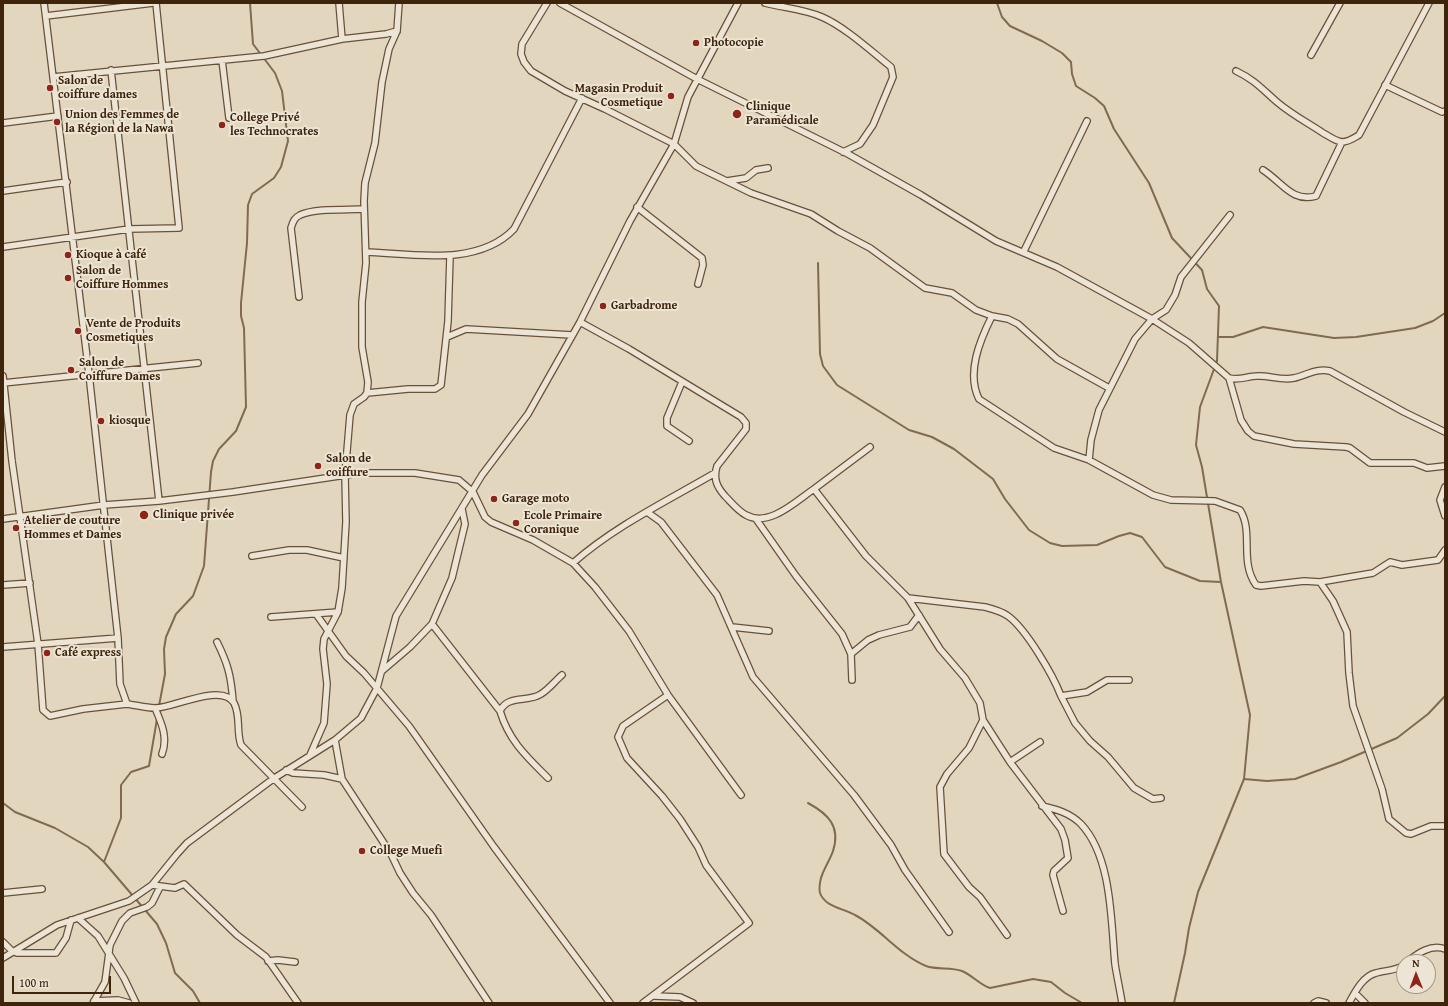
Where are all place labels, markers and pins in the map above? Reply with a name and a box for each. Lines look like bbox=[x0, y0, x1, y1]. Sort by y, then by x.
place label: Photocopie bbox=[704, 36, 764, 50]
marker: Photocopie bbox=[691, 38, 701, 48]
place label: Salon de coiffure dames bbox=[58, 74, 137, 102]
place label: Magasin Produit Cosmetique bbox=[575, 82, 663, 110]
marker: Salon de coiffure dames bbox=[45, 83, 55, 93]
marker: Magasin Produit Cosmetique bbox=[666, 91, 676, 101]
place label: Clinique Paramédicale bbox=[746, 100, 819, 128]
place label: Union des Femmes de la Région de la Nawa bbox=[65, 108, 179, 136]
marker: Clinique Paramédicale bbox=[731, 108, 743, 120]
place label: College Privé les Technocrates bbox=[230, 111, 319, 139]
marker: Union des Femmes de la Région de la Nawa bbox=[52, 117, 62, 127]
marker: College Privé les Technocrates bbox=[217, 120, 227, 130]
place label: Kioque à café bbox=[76, 248, 146, 262]
marker: Kioque à café bbox=[63, 250, 73, 260]
place label: Salon de Coiffure Hommes bbox=[76, 264, 168, 292]
marker: Salon de Coiffure Hommes bbox=[63, 273, 73, 283]
place label: Garbadrome bbox=[611, 299, 677, 313]
marker: Garbadrome bbox=[598, 301, 608, 311]
place label: Vente de Produits Cosmetiques bbox=[86, 317, 181, 345]
marker: Vente de Produits Cosmetiques bbox=[73, 326, 83, 336]
place label: Salon de Coiffure Dames bbox=[79, 356, 160, 384]
marker: Salon de Coiffure Dames bbox=[66, 365, 76, 375]
place label: kiosque bbox=[109, 414, 151, 428]
marker: kiosque bbox=[96, 416, 106, 426]
place label: Salon de coiffure bbox=[326, 452, 371, 480]
marker: Salon de coiffure bbox=[313, 461, 323, 471]
place label: Garage moto bbox=[502, 492, 569, 506]
marker: Garage moto bbox=[489, 494, 499, 504]
place label: Clinique privée bbox=[153, 508, 234, 522]
marker: Clinique privée bbox=[138, 509, 150, 521]
place label: Ecole Primaire Coranique bbox=[524, 509, 602, 537]
place label: Atelier de couture Hommes et Dames bbox=[24, 514, 121, 542]
marker: Ecole Primaire Coranique bbox=[511, 518, 521, 528]
marker: Atelier de couture Hommes et Dames bbox=[11, 523, 21, 533]
place label: Café express bbox=[55, 646, 121, 660]
marker: Café express bbox=[42, 648, 52, 658]
place label: College Muefi bbox=[370, 844, 442, 858]
marker: College Muefi bbox=[357, 846, 367, 856]

